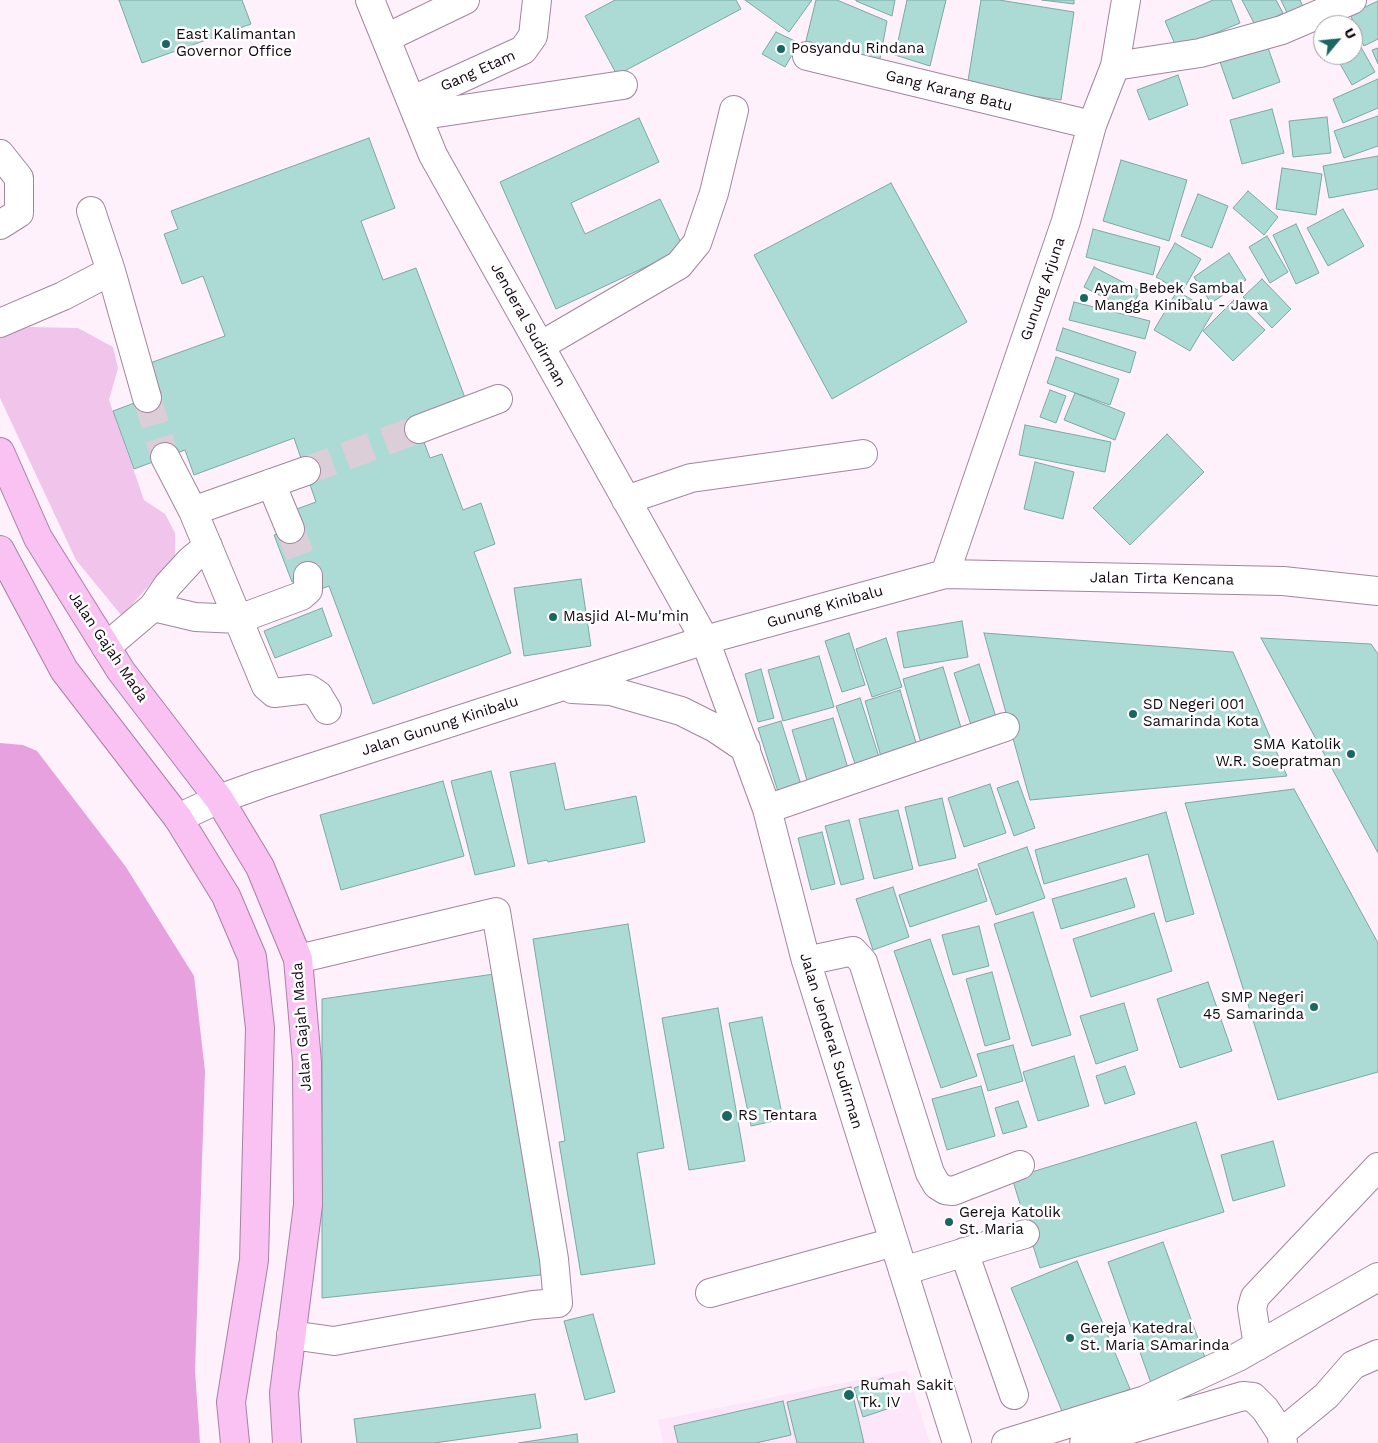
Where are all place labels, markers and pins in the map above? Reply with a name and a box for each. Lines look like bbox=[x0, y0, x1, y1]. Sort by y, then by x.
place label: East Kalimantan Governor Office bbox=[176, 26, 296, 61]
marker: East Kalimantan Governor Office bbox=[160, 38, 172, 50]
place label: Posyandu Rindana bbox=[791, 40, 924, 58]
marker: Posyandu Rindana bbox=[775, 43, 787, 55]
place label: Ayam Bebek Sambal Mangga Kinibalu - Jawa bbox=[1094, 280, 1268, 315]
marker: Ayam Bebek Sambal Mangga Kinibalu - Jawa bbox=[1078, 292, 1090, 304]
place label: Masjid Al-Mu'min bbox=[563, 608, 689, 626]
marker: Masjid Al-Mu'min bbox=[547, 611, 559, 623]
place label: SD Negeri 001 Samarinda Kota bbox=[1143, 696, 1259, 731]
marker: SD Negeri 001 Samarinda Kota bbox=[1127, 708, 1139, 720]
place label: SMA Katolik W.R. Soepratman bbox=[1216, 736, 1341, 771]
marker: SMA Katolik W.R. Soepratman bbox=[1345, 748, 1357, 760]
place label: SMP Negeri 45 Samarinda bbox=[1203, 989, 1304, 1024]
marker: SMP Negeri 45 Samarinda bbox=[1308, 1001, 1320, 1013]
place label: RS Tentara bbox=[738, 1107, 817, 1125]
marker: RS Tentara bbox=[720, 1109, 734, 1123]
place label: Gereja Katolik St. Maria bbox=[959, 1204, 1061, 1239]
marker: Gereja Katolik St. Maria bbox=[943, 1216, 955, 1228]
place label: Gereja Katedral St. Maria SAmarinda bbox=[1080, 1320, 1229, 1355]
marker: Gereja Katedral St. Maria SAmarinda bbox=[1064, 1332, 1076, 1344]
place label: Rumah Sakit Tk. IV bbox=[860, 1377, 953, 1412]
marker: Rumah Sakit Tk. IV bbox=[842, 1388, 856, 1402]

